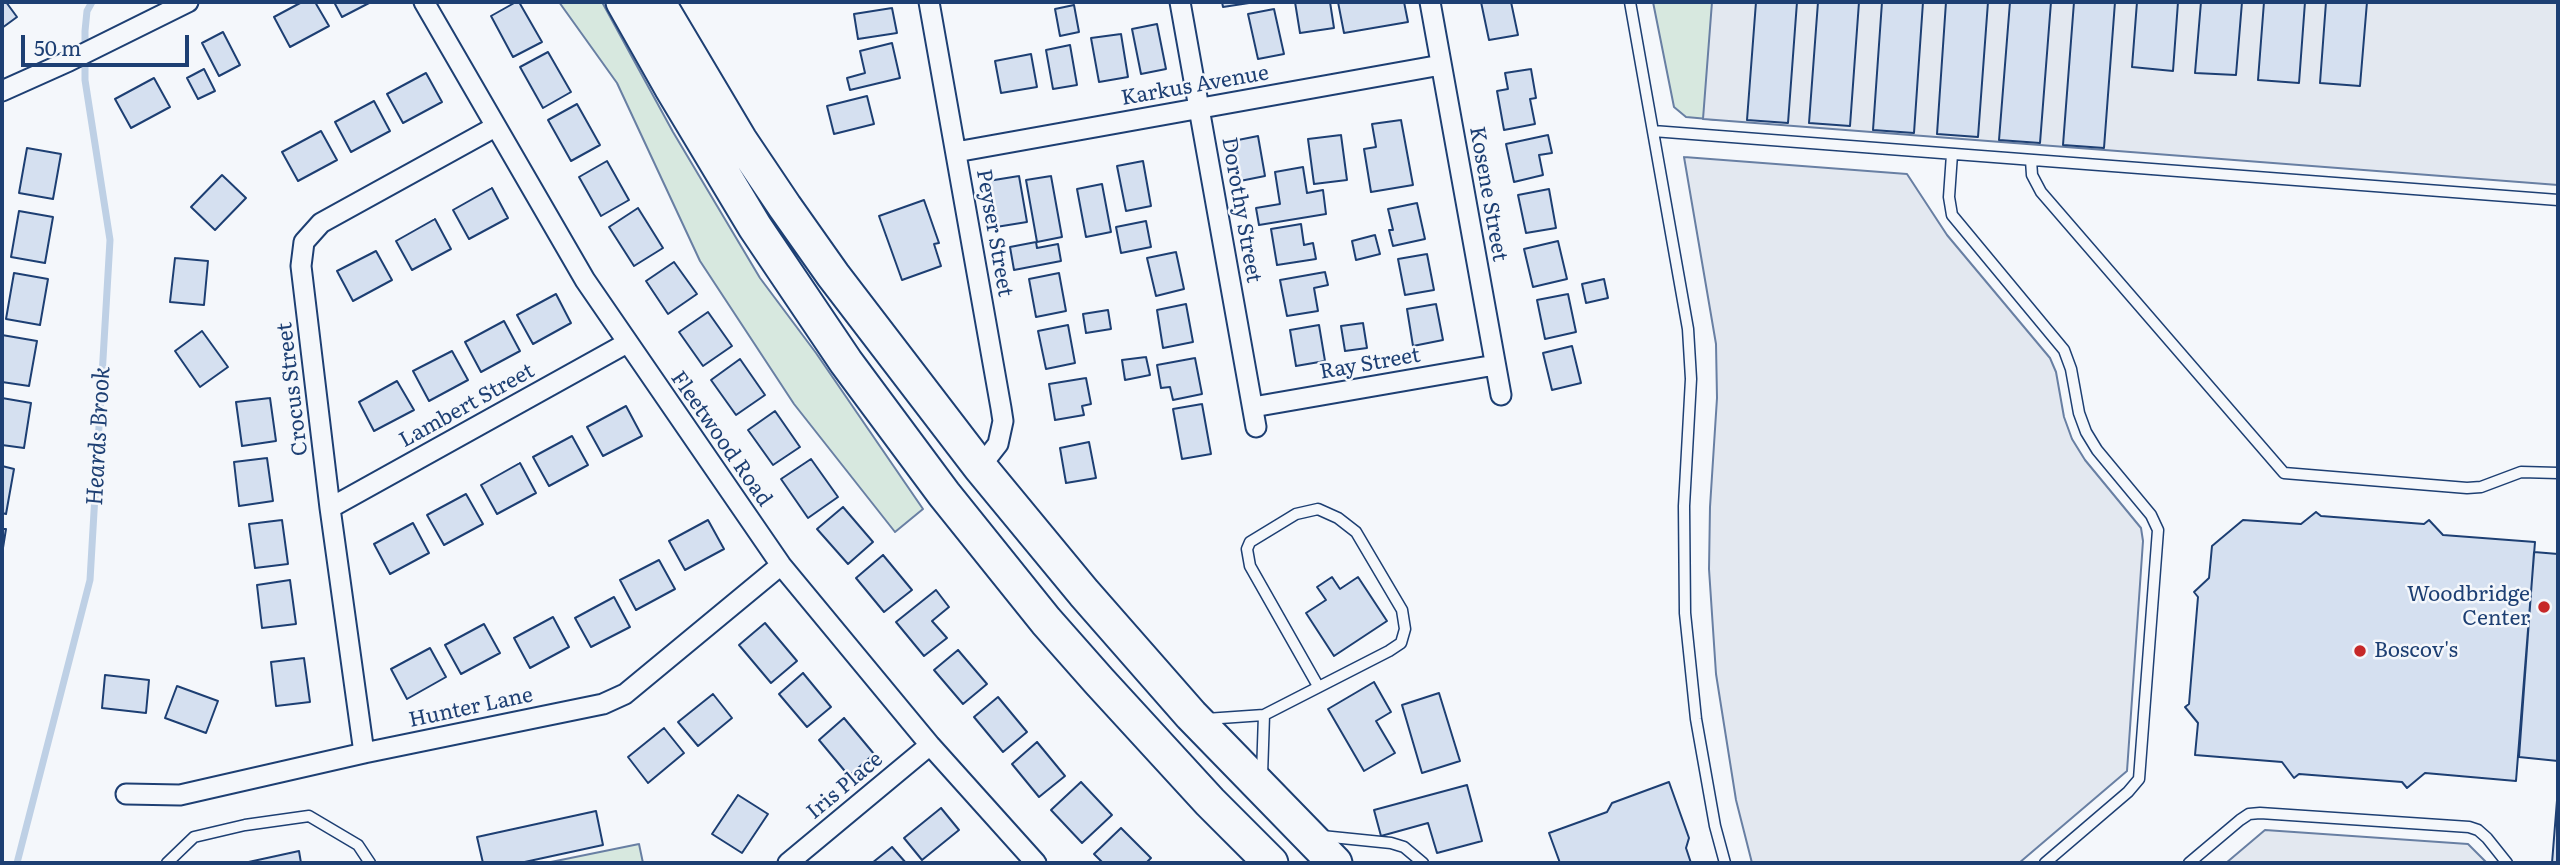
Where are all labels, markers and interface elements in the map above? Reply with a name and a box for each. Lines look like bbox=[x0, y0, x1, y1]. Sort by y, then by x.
scale bar bbox=[24, 21, 192, 65]
text: 50 m bbox=[34, 31, 81, 62]
street label: Karkus Avenue bbox=[1119, 61, 1271, 111]
street label: Kosene Street bbox=[1464, 125, 1512, 263]
street label: Dorothy Street bbox=[1216, 135, 1266, 285]
street label: Peyser Street bbox=[970, 167, 1018, 299]
street label: Crocus Street bbox=[272, 321, 314, 457]
street label: Ray Street bbox=[1318, 343, 1422, 385]
street label: Lambert Street bbox=[395, 359, 539, 453]
water label: Heards Brook bbox=[82, 366, 116, 506]
street label: Fleetwood Road bbox=[665, 367, 777, 511]
place label: Woodbridge Center bbox=[2407, 582, 2530, 632]
marker: Woodbridge Center bbox=[2536, 599, 2552, 615]
place label: Boscov's bbox=[2374, 638, 2458, 664]
marker: Boscov's bbox=[2352, 643, 2368, 659]
street label: Hunter Lane bbox=[407, 683, 535, 733]
street label: Iris Place bbox=[802, 747, 888, 825]

